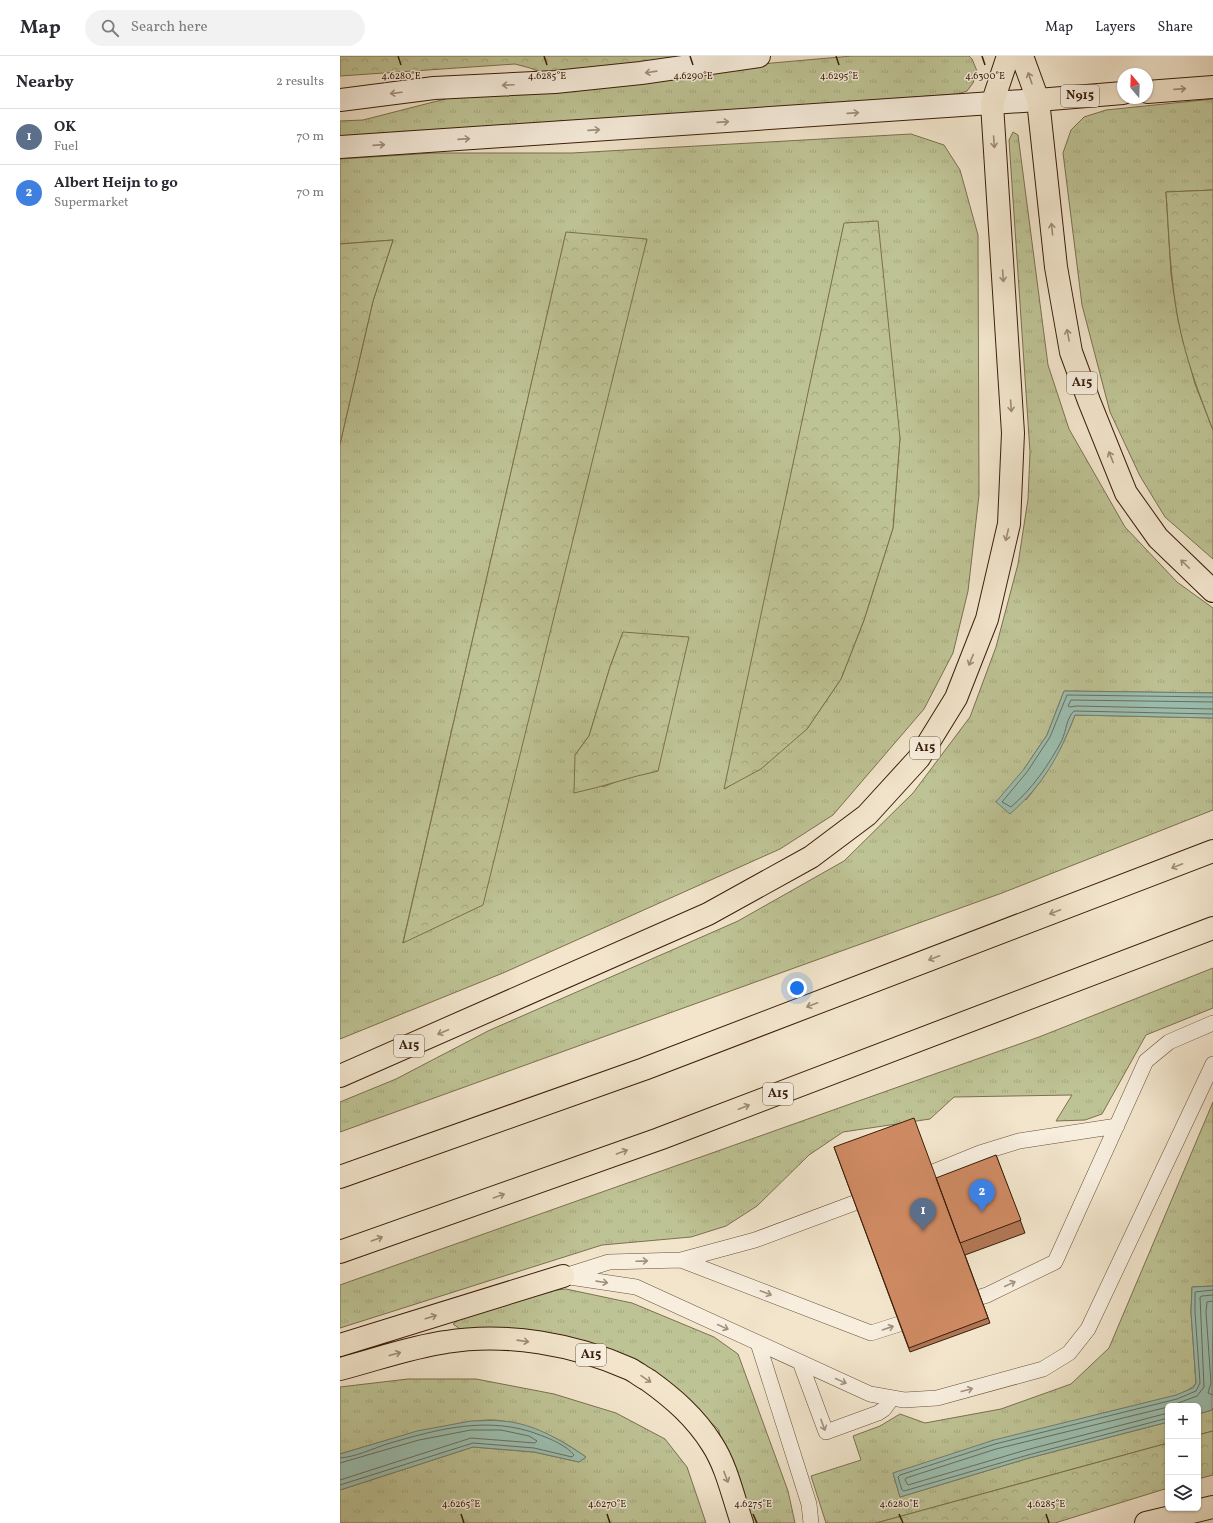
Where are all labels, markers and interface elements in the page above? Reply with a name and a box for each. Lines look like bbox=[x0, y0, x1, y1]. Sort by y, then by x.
search box bbox=[85, 10, 365, 46]
text: Map bbox=[20, 15, 61, 41]
icon: search bbox=[99, 17, 121, 39]
text: Search here bbox=[131, 17, 208, 38]
text: Map bbox=[1045, 18, 1073, 37]
text: Layers bbox=[1095, 18, 1135, 37]
text: Share bbox=[1157, 18, 1193, 37]
one-way arrow bbox=[645, 68, 658, 76]
north arrow bbox=[1117, 68, 1153, 104]
text: 4.6280°E bbox=[381, 69, 421, 83]
text: 4.6285°E bbox=[528, 69, 566, 83]
text: 4.6290°E bbox=[673, 69, 713, 83]
text: 4.6295°E bbox=[820, 69, 858, 83]
text: 4.6300°E bbox=[965, 69, 1005, 83]
text: Nearby bbox=[16, 71, 74, 94]
one-way arrow bbox=[1026, 71, 1033, 84]
text: 2 results bbox=[276, 73, 324, 91]
one-way arrow bbox=[502, 81, 515, 88]
road number: N915 bbox=[1061, 85, 1099, 107]
one-way arrow bbox=[1173, 86, 1186, 93]
one-way arrow bbox=[390, 89, 403, 97]
one-way arrow bbox=[846, 109, 859, 116]
text: OK bbox=[54, 117, 76, 138]
one-way arrow bbox=[716, 118, 729, 125]
one-way arrow bbox=[587, 127, 600, 134]
text: 1 bbox=[26, 128, 32, 146]
text: 70 m bbox=[296, 128, 324, 146]
one-way arrow bbox=[457, 135, 470, 142]
one-way arrow bbox=[991, 136, 998, 149]
text: Fuel bbox=[54, 138, 78, 156]
one-way arrow bbox=[372, 141, 385, 148]
text: Albert Heijn to go bbox=[54, 173, 178, 194]
text: 2 bbox=[26, 184, 32, 202]
text: 70 m bbox=[296, 184, 324, 202]
text: Supermarket bbox=[54, 194, 129, 212]
one-way arrow bbox=[1048, 222, 1056, 235]
one-way arrow bbox=[999, 269, 1006, 282]
one-way arrow bbox=[1064, 329, 1072, 342]
road number: A15 bbox=[1067, 372, 1097, 394]
one-way arrow bbox=[1008, 399, 1015, 412]
one-way arrow bbox=[1107, 452, 1115, 464]
one-way arrow bbox=[1002, 528, 1010, 541]
one-way arrow bbox=[1180, 559, 1190, 569]
one-way arrow bbox=[967, 653, 974, 665]
road number: A15 bbox=[910, 737, 940, 759]
one-way arrow bbox=[1171, 863, 1183, 870]
one-way arrow bbox=[1050, 909, 1062, 917]
one-way arrow bbox=[928, 955, 940, 963]
your location bbox=[787, 978, 807, 998]
one-way arrow bbox=[807, 1001, 819, 1009]
one-way arrow bbox=[437, 1028, 449, 1036]
road number: A15 bbox=[394, 1035, 424, 1057]
road number: A15 bbox=[763, 1083, 793, 1105]
one-way arrow bbox=[737, 1102, 749, 1110]
one-way arrow bbox=[615, 1148, 628, 1155]
pin: 2 bbox=[969, 1179, 995, 1212]
one-way arrow bbox=[493, 1191, 505, 1199]
pin: 1 bbox=[910, 1198, 936, 1231]
one-way arrow bbox=[370, 1235, 382, 1243]
one-way arrow bbox=[635, 1257, 648, 1265]
one-way arrow bbox=[595, 1278, 608, 1286]
one-way arrow bbox=[1003, 1280, 1015, 1287]
one-way arrow bbox=[760, 1289, 772, 1297]
one-way arrow bbox=[424, 1313, 437, 1320]
one-way arrow bbox=[717, 1324, 729, 1331]
one-way arrow bbox=[881, 1324, 894, 1331]
one-way arrow bbox=[516, 1337, 529, 1345]
road number: A15 bbox=[576, 1344, 606, 1366]
one-way arrow bbox=[388, 1350, 401, 1357]
one-way arrow bbox=[640, 1375, 651, 1383]
one-way arrow bbox=[835, 1377, 847, 1385]
one-way arrow bbox=[960, 1386, 973, 1393]
map controls bbox=[1165, 1403, 1201, 1511]
button: + bbox=[1165, 1403, 1201, 1439]
one-way arrow bbox=[820, 1418, 828, 1430]
button: − bbox=[1165, 1439, 1201, 1475]
one-way arrow bbox=[723, 1471, 731, 1483]
button: layers bbox=[1165, 1475, 1201, 1511]
text: 4.6265°E bbox=[442, 1497, 480, 1511]
text: 4.6270°E bbox=[588, 1497, 626, 1511]
text: 4.6275°E bbox=[734, 1497, 772, 1511]
text: 4.6280°E bbox=[879, 1497, 919, 1511]
text: 4.6285°E bbox=[1027, 1497, 1065, 1511]

